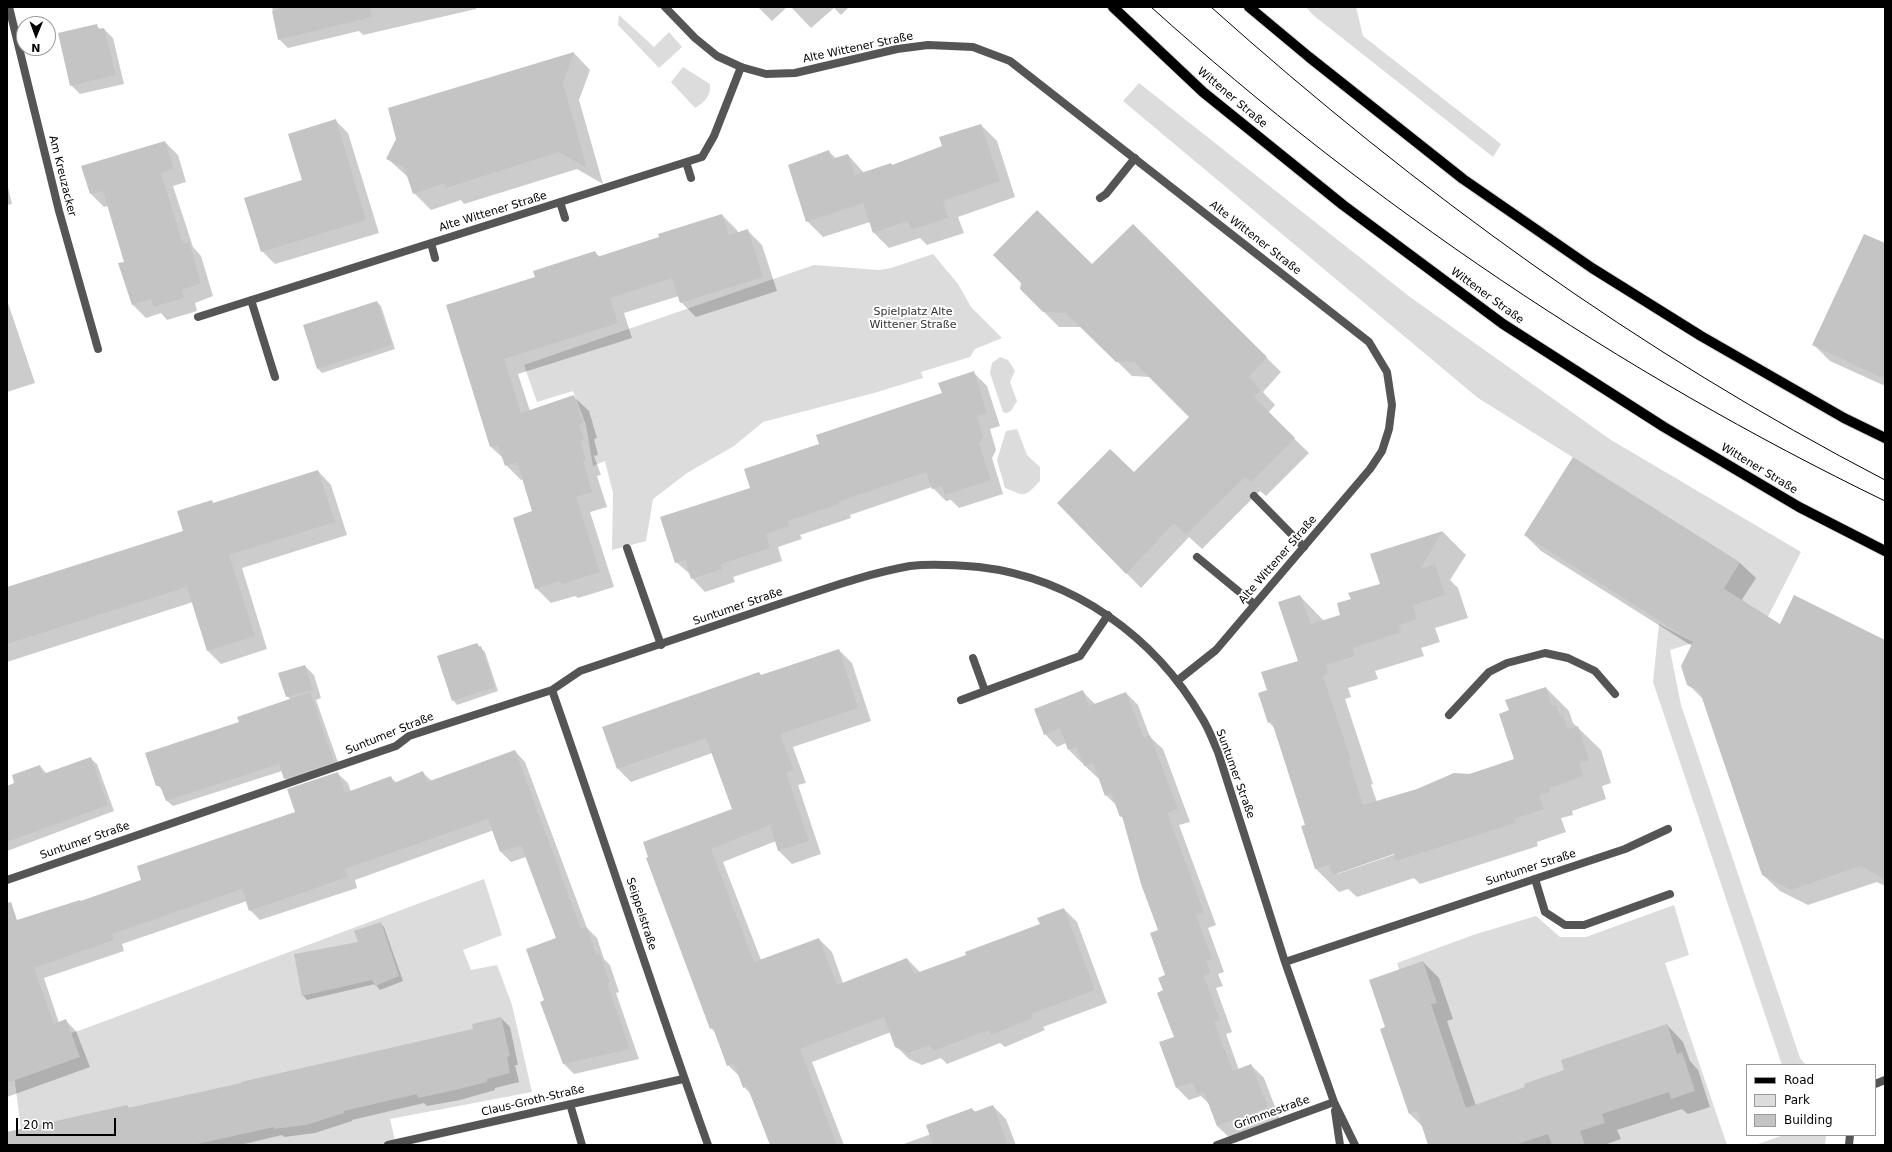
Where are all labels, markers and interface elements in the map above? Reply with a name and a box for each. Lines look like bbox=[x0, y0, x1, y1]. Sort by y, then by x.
north arrow bbox=[16, 16, 56, 56]
street label: Alte Wittener Straße bbox=[802, 30, 914, 66]
text: N bbox=[31, 41, 41, 54]
street label: Wittener Straße bbox=[1194, 65, 1270, 131]
street label: Am Kreuzacker bbox=[46, 134, 78, 218]
street label: Alte Wittener Straße bbox=[437, 189, 549, 235]
street label: Alte Wittener Straße bbox=[1207, 198, 1303, 278]
street label: Wittener Straße bbox=[1448, 265, 1526, 327]
park label: Spielplatz Alte Wittener Straße bbox=[869, 305, 957, 331]
street label: Wittener Straße bbox=[1718, 441, 1800, 497]
street label: Alte Wittener Straße bbox=[1236, 513, 1320, 607]
street label: Suntumer Straße bbox=[691, 585, 785, 629]
street label: Suntumer Straße bbox=[344, 710, 436, 758]
street label: Suntumer Straße bbox=[1213, 728, 1257, 820]
street label: Suntumer Straße bbox=[38, 819, 132, 863]
street label: Suntumer Straße bbox=[1484, 847, 1578, 889]
street label: Seippelstraße bbox=[623, 876, 659, 952]
legend bbox=[1746, 1064, 1876, 1136]
text: Road bbox=[1784, 1073, 1814, 1087]
street label: Claus-Groth-Straße bbox=[480, 1083, 586, 1119]
street label: Grimmestraße bbox=[1232, 1093, 1312, 1133]
text: Park bbox=[1784, 1093, 1810, 1107]
scale bar bbox=[18, 1110, 118, 1136]
text: Building bbox=[1784, 1113, 1833, 1127]
text: 20 m bbox=[23, 1118, 54, 1132]

